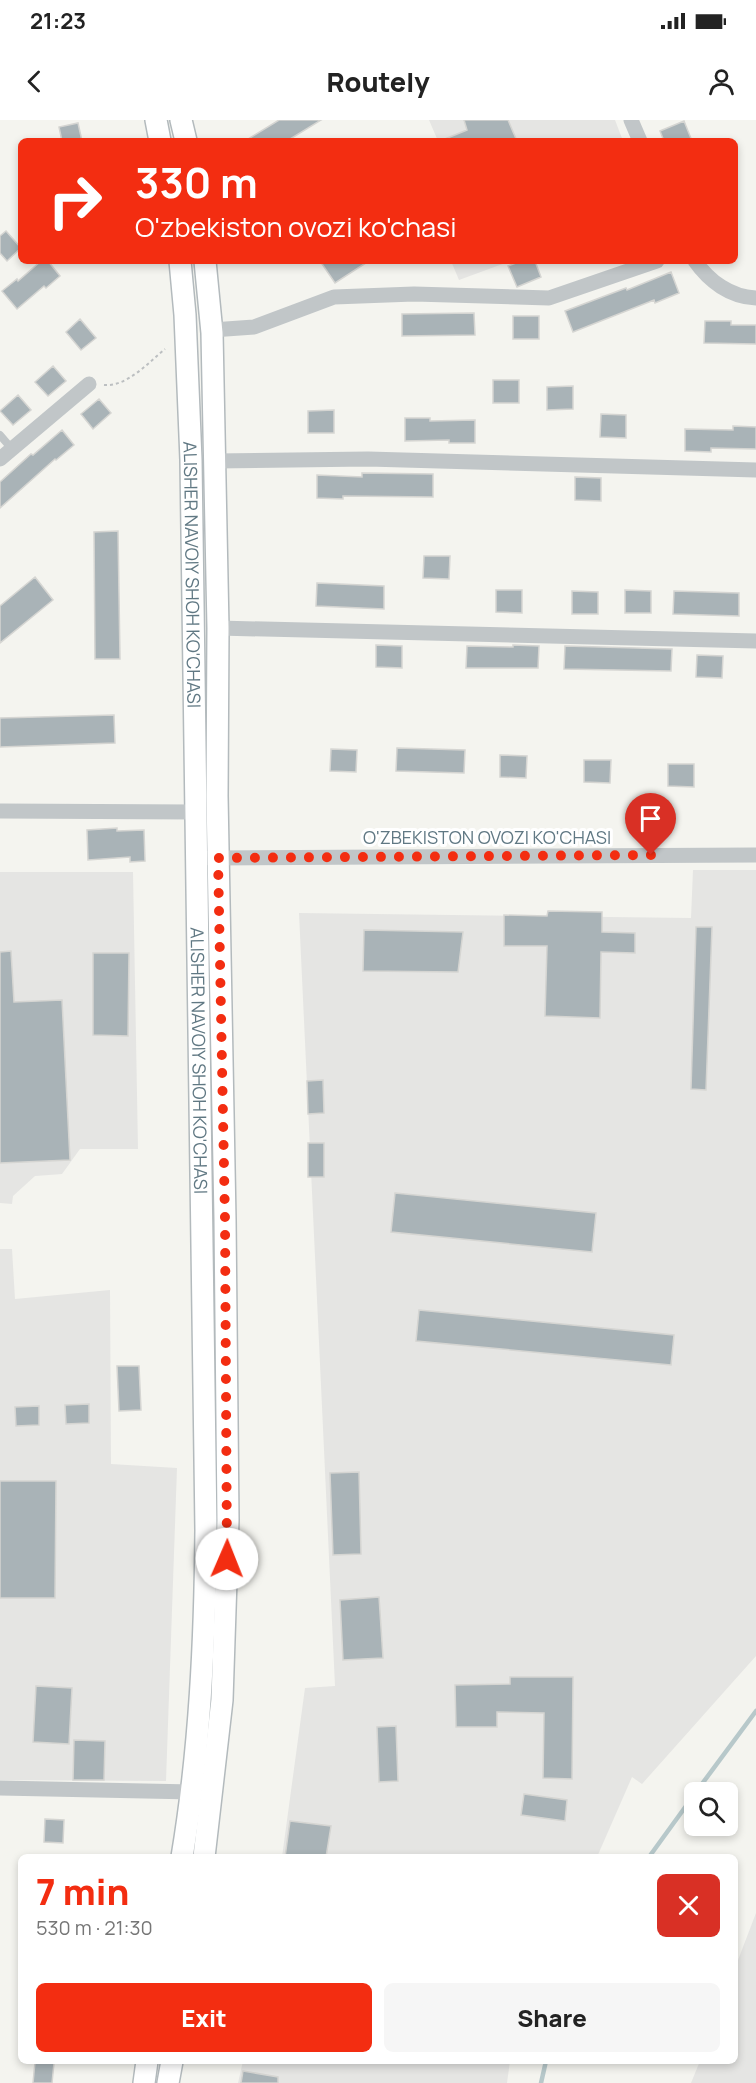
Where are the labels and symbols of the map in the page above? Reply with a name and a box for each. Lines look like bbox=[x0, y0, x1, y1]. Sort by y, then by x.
street label: ALISHER NAVOIY SHOH KO'CHASI bbox=[178, 441, 206, 708]
pin bbox=[625, 793, 676, 855]
street label: O'ZBEKISTON OVOZI KO'CHASI bbox=[363, 825, 611, 849]
street label: ALISHER NAVOIY SHOH KO'CHASI bbox=[186, 927, 213, 1194]
position arrow bbox=[195, 1527, 259, 1591]

